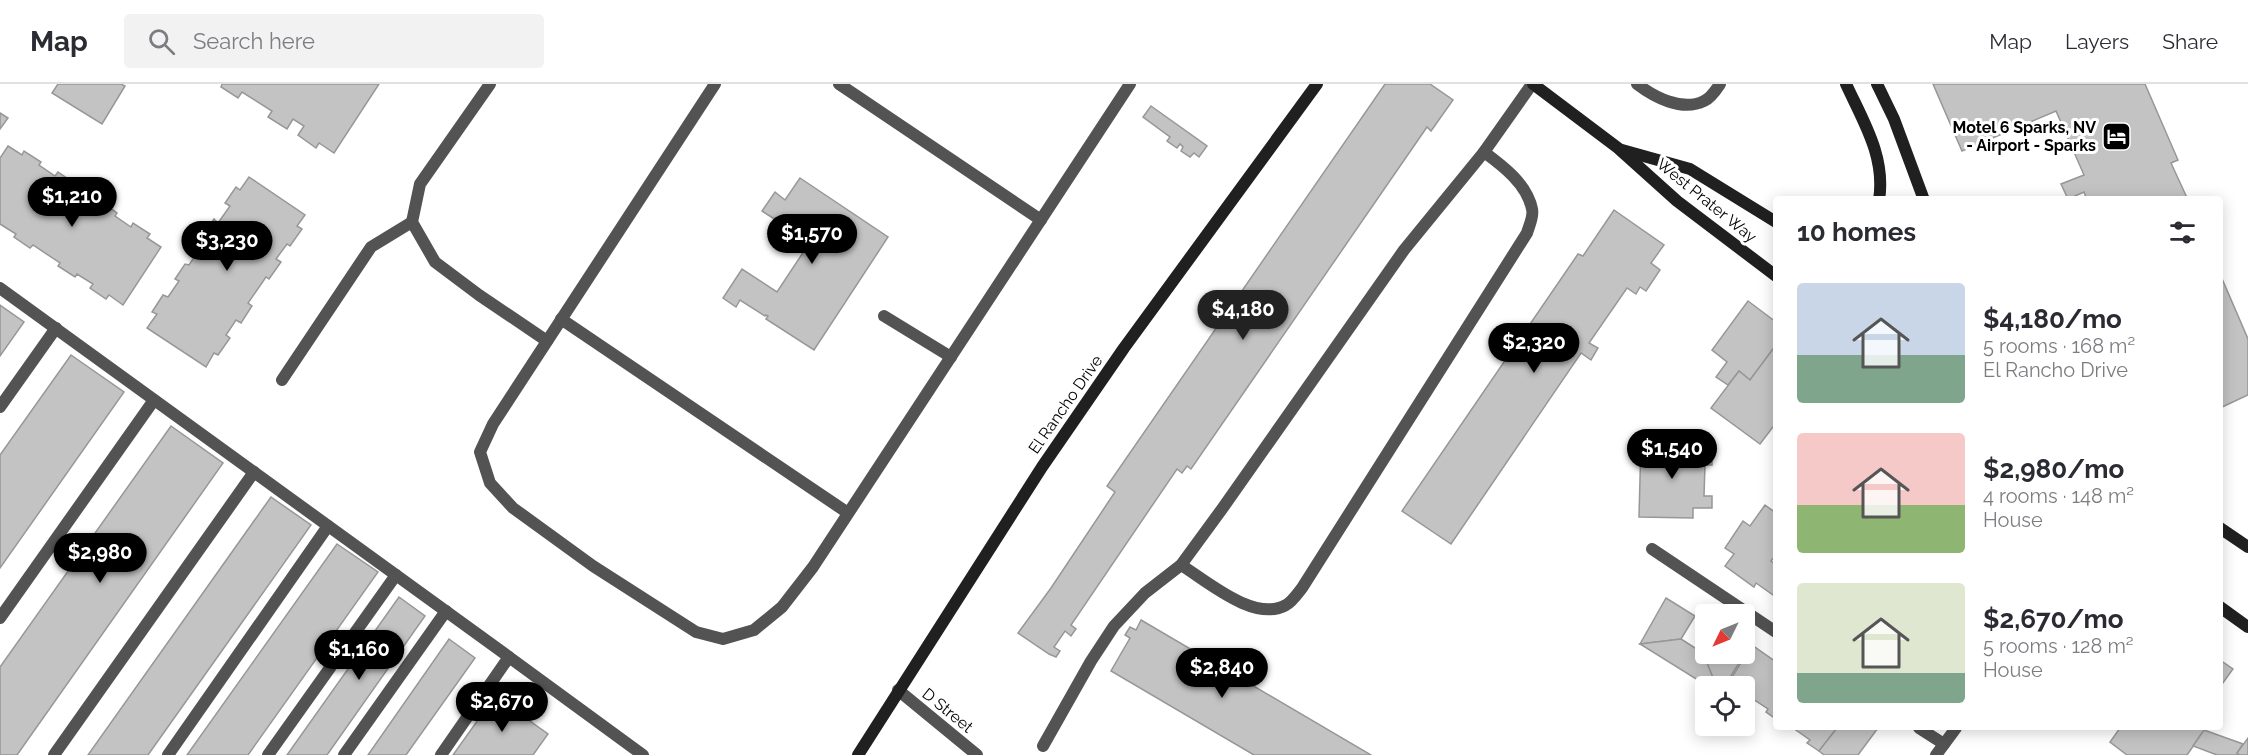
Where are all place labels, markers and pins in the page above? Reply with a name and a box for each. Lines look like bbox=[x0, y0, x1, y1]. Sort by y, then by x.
place label: Motel 6 Sparks, NV - Airport - Sparks bbox=[1952, 118, 2096, 155]
hotel icon: Motel 6 Sparks, NV - Airport - Sparks bbox=[2101, 120, 2133, 152]
pin: $1,210 bbox=[23, 177, 121, 228]
pin: $1,570 bbox=[763, 214, 861, 265]
pin: $3,230 bbox=[178, 221, 276, 272]
pin: $4,180 bbox=[1194, 290, 1292, 341]
pin: $2,320 bbox=[1485, 323, 1583, 374]
pin: $1,540 bbox=[1623, 429, 1721, 480]
pin: $2,980 bbox=[51, 533, 149, 584]
pin: $1,160 bbox=[310, 630, 408, 681]
pin: $2,840 bbox=[1173, 648, 1271, 699]
pin: $2,670 bbox=[453, 682, 551, 733]

